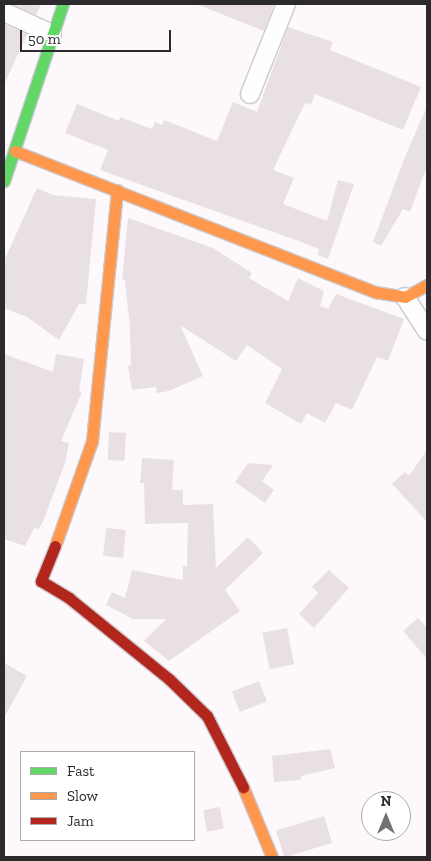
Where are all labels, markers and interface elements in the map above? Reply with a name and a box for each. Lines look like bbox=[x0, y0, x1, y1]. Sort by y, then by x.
scale bar bbox=[22, 20, 174, 52]
text: 50 m bbox=[28, 30, 61, 48]
legend bbox=[20, 751, 195, 841]
text: Fast bbox=[67, 762, 95, 780]
text: Slow bbox=[67, 787, 98, 805]
north arrow bbox=[361, 791, 411, 841]
text: N bbox=[381, 793, 391, 810]
text: Jam bbox=[67, 812, 94, 830]

